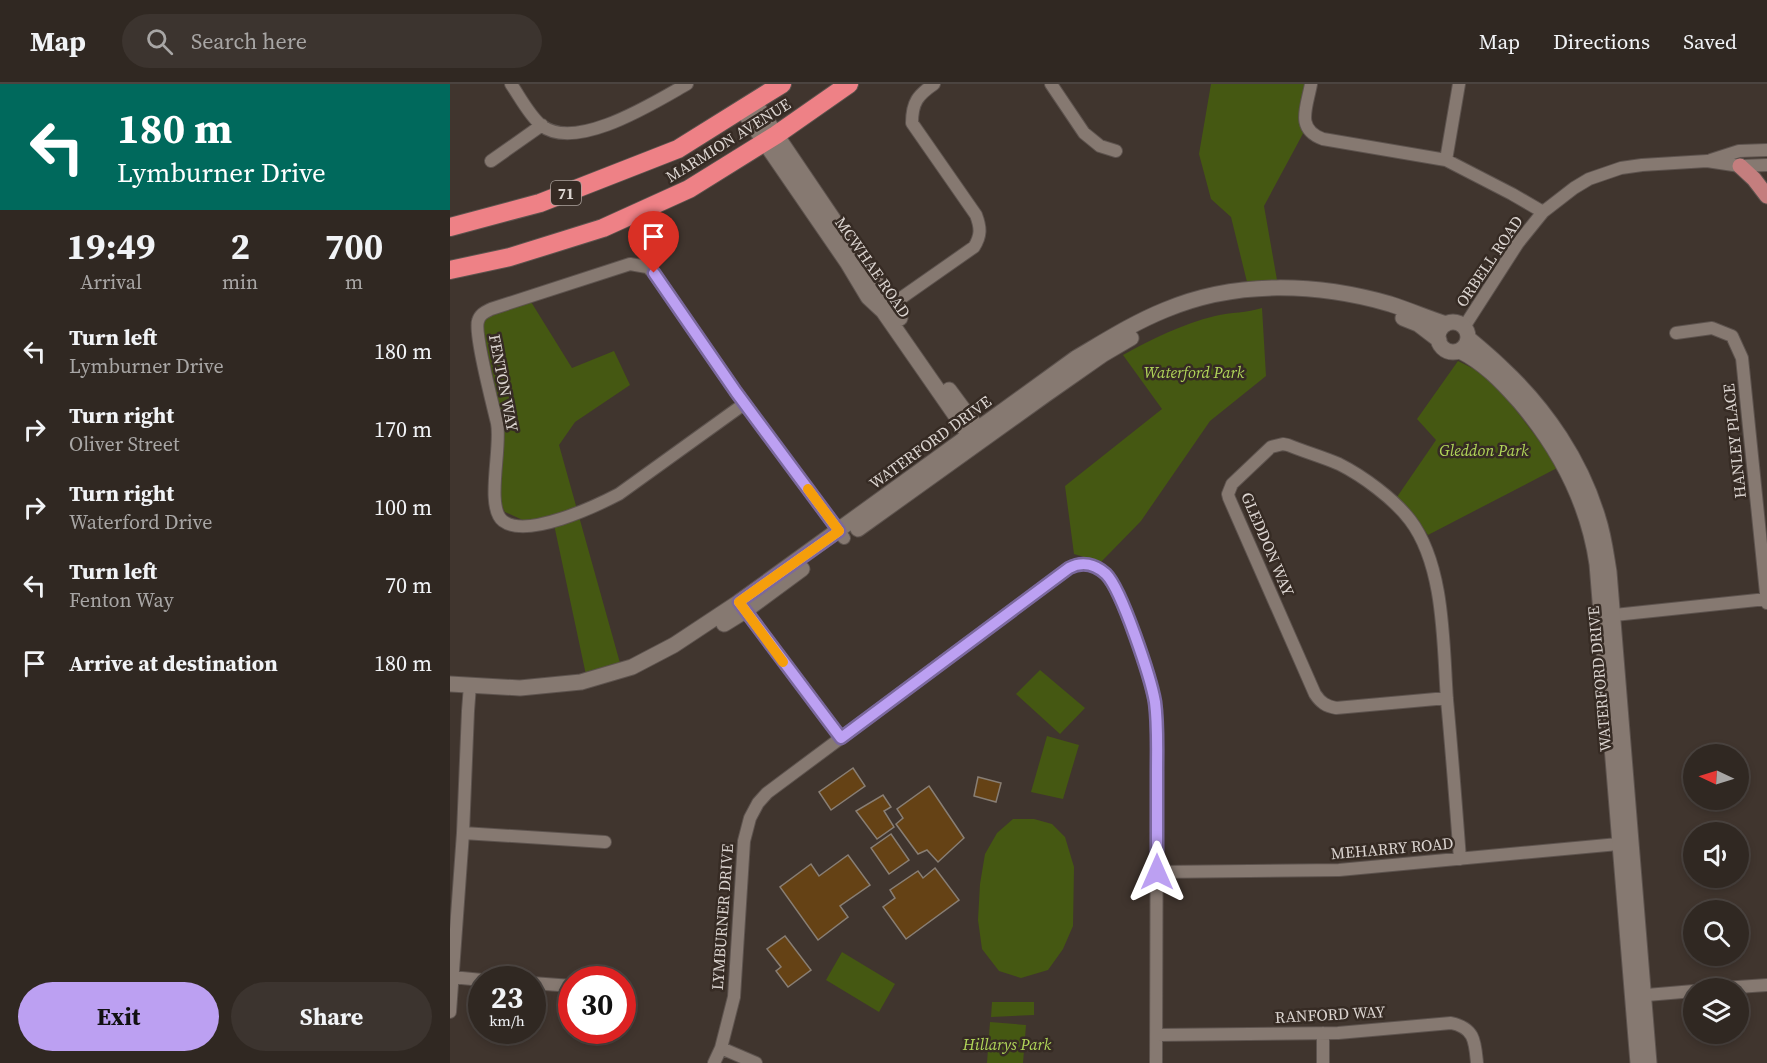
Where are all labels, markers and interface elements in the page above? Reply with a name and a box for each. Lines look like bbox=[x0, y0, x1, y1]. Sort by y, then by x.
search box bbox=[122, 14, 542, 68]
text: Map bbox=[30, 22, 86, 60]
icon: search bbox=[143, 25, 176, 58]
text: Search here bbox=[191, 26, 307, 56]
text: Map bbox=[1479, 27, 1520, 56]
text: Directions bbox=[1553, 27, 1650, 56]
text: Saved bbox=[1683, 27, 1737, 56]
street label: MARMION AVENUE bbox=[661, 92, 795, 187]
text: 180 m bbox=[117, 99, 232, 157]
icon: left bbox=[18, 108, 96, 186]
text: Lymburner Drive bbox=[117, 154, 326, 191]
road number: 71 bbox=[551, 181, 581, 205]
pin bbox=[628, 211, 679, 273]
street label: ORBELL ROAD bbox=[1450, 211, 1528, 311]
street label: MCWHAE ROAD bbox=[830, 212, 916, 322]
icon: arrive bbox=[637, 220, 670, 253]
text: 19:49 bbox=[67, 222, 155, 271]
text: 2 bbox=[230, 222, 250, 271]
text: 700 bbox=[325, 222, 383, 271]
text: Arrival bbox=[80, 268, 142, 296]
text: min bbox=[222, 268, 258, 296]
text: m bbox=[345, 268, 363, 296]
text: Turn left bbox=[69, 322, 157, 352]
street label: FENTON WAY bbox=[484, 332, 524, 434]
icon: left bbox=[18, 335, 51, 368]
text: 180 m bbox=[374, 336, 432, 366]
text: Lymburner Drive bbox=[69, 352, 224, 380]
park label: Waterford Park bbox=[1144, 361, 1245, 383]
street label: HANLEY PLACE bbox=[1717, 382, 1751, 499]
street label: WATERFORD DRIVE bbox=[864, 390, 996, 494]
text: Turn right bbox=[69, 400, 174, 430]
icon: right bbox=[18, 413, 51, 446]
text: 170 m bbox=[374, 414, 432, 444]
text: Oliver Street bbox=[69, 430, 179, 458]
park label: Gleddon Park bbox=[1439, 439, 1529, 461]
text: Turn right bbox=[69, 478, 174, 508]
street label: GLEDDON WAY bbox=[1236, 489, 1300, 599]
icon: right bbox=[18, 491, 51, 524]
text: 100 m bbox=[374, 492, 432, 522]
text: Waterford Drive bbox=[69, 508, 212, 536]
text: Turn left bbox=[69, 556, 157, 586]
icon: left bbox=[18, 569, 51, 602]
text: 70 m bbox=[385, 570, 432, 600]
text: Fenton Way bbox=[69, 586, 174, 614]
street label: WATERFORD DRIVE bbox=[1582, 605, 1616, 753]
icon: arrive bbox=[18, 647, 51, 680]
text: Arrive at destination bbox=[69, 648, 278, 678]
text: 180 m bbox=[374, 648, 432, 678]
north arrow bbox=[1683, 744, 1749, 810]
map controls bbox=[1683, 744, 1749, 1044]
button: sound bbox=[1683, 822, 1749, 888]
street label: MEHARRY ROAD bbox=[1330, 832, 1454, 864]
position arrow bbox=[1125, 840, 1189, 904]
street label: LYMBURNER DRIVE bbox=[706, 843, 738, 991]
button: search bbox=[1683, 900, 1749, 966]
speed limit sign: 30 bbox=[558, 966, 636, 1044]
text: 23 bbox=[491, 977, 523, 1018]
button: layers bbox=[1683, 978, 1749, 1044]
button: Exit bbox=[18, 982, 219, 1051]
button: Share bbox=[231, 982, 432, 1051]
street label: RANFORD WAY bbox=[1274, 1000, 1386, 1028]
text: km/h bbox=[489, 1010, 525, 1031]
park label: Hillarys Park bbox=[962, 1033, 1052, 1055]

